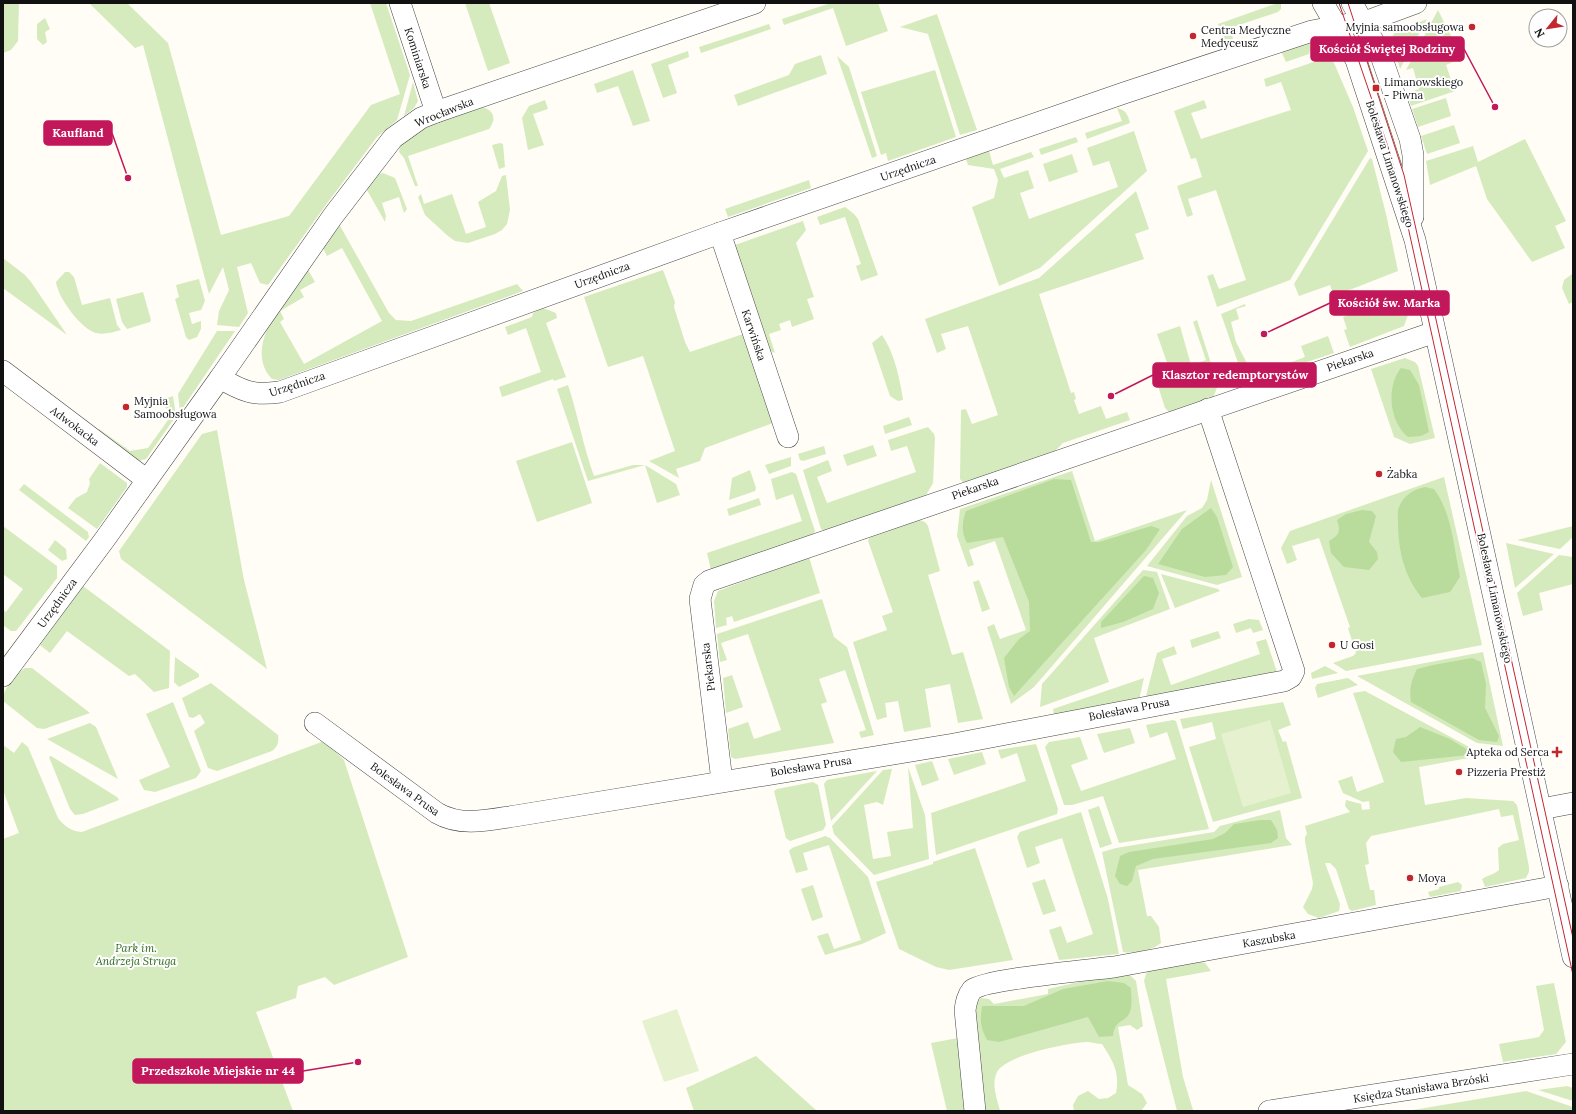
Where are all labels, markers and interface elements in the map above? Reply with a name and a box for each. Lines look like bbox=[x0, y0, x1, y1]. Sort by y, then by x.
north arrow bbox=[1528, 8, 1568, 48]
place label: Myjnia samoobsługowa bbox=[1345, 20, 1464, 34]
marker: Myjnia samoobsługowa bbox=[1467, 22, 1477, 32]
place label: Centra Medyczne Medyceusz bbox=[1201, 23, 1291, 50]
text: N bbox=[1531, 25, 1548, 40]
street label: Kominiarska bbox=[402, 26, 435, 91]
marker: Centra Medyczne Medyceusz bbox=[1188, 31, 1198, 41]
callout: Kościół Świętej Rodziny bbox=[1311, 37, 1464, 61]
text: Kościół Świętej Rodziny bbox=[1319, 41, 1456, 56]
place label: Limanowskiego - Piwna bbox=[1384, 75, 1463, 102]
marker: Limanowskiego - Piwna bbox=[1371, 83, 1381, 93]
street label: Wrocławska bbox=[413, 94, 476, 130]
street label: Bolesława Limanowskiego bbox=[1363, 99, 1417, 229]
callout: Kaufland bbox=[44, 121, 112, 145]
text: Kaufland bbox=[52, 125, 104, 140]
street label: Urzędnicza bbox=[878, 152, 938, 184]
street label: Urzędnicza bbox=[572, 258, 632, 291]
callout: Kościół św. Marka bbox=[1330, 291, 1449, 315]
text: Kościół św. Marka bbox=[1338, 295, 1441, 310]
street label: Karwińska bbox=[739, 308, 769, 363]
street label: Piekarska bbox=[1325, 345, 1376, 375]
callout: Klasztor redemptorystów bbox=[1153, 363, 1316, 387]
text: Klasztor redemptorystów bbox=[1162, 367, 1309, 382]
street label: Urzędnicza bbox=[267, 368, 327, 400]
place label: Myjnia Samoobsługowa bbox=[134, 394, 217, 421]
street label: Adwokacka bbox=[47, 402, 102, 449]
marker: Myjnia Samoobsługowa bbox=[121, 402, 131, 412]
place label: Żabka bbox=[1387, 466, 1418, 481]
marker: Żabka bbox=[1374, 469, 1384, 479]
street label: Piekarska bbox=[950, 473, 1001, 503]
street label: Bolesława Limanowskiego bbox=[1474, 532, 1516, 664]
street label: Urzędnicza bbox=[34, 575, 80, 631]
place label: U Gosi bbox=[1340, 638, 1374, 652]
marker: U Gosi bbox=[1327, 640, 1337, 650]
street label: Piekarska bbox=[698, 642, 718, 692]
street label: Bolesława Prusa bbox=[1087, 694, 1171, 724]
place label: Apteka od Serca bbox=[1466, 745, 1549, 759]
marker: Apteka od Serca bbox=[1552, 747, 1562, 757]
street label: Bolesława Prusa bbox=[769, 753, 853, 779]
street label: Bolesława Prusa bbox=[368, 759, 443, 819]
place label: Pizzeria Prestiż bbox=[1467, 765, 1546, 779]
marker: Pizzeria Prestiż bbox=[1454, 767, 1464, 777]
place label: Moya bbox=[1418, 871, 1446, 885]
marker: Moya bbox=[1405, 873, 1415, 883]
street label: Kaszubska bbox=[1241, 927, 1297, 951]
park label: Park im. Andrzeja Struga bbox=[95, 941, 177, 968]
callout: Przedszkole Miejskie nr 44 bbox=[133, 1059, 303, 1083]
text: Przedszkole Miejskie nr 44 bbox=[141, 1063, 295, 1078]
street label: Księdza Stanisława Brzóski bbox=[1352, 1070, 1490, 1106]

